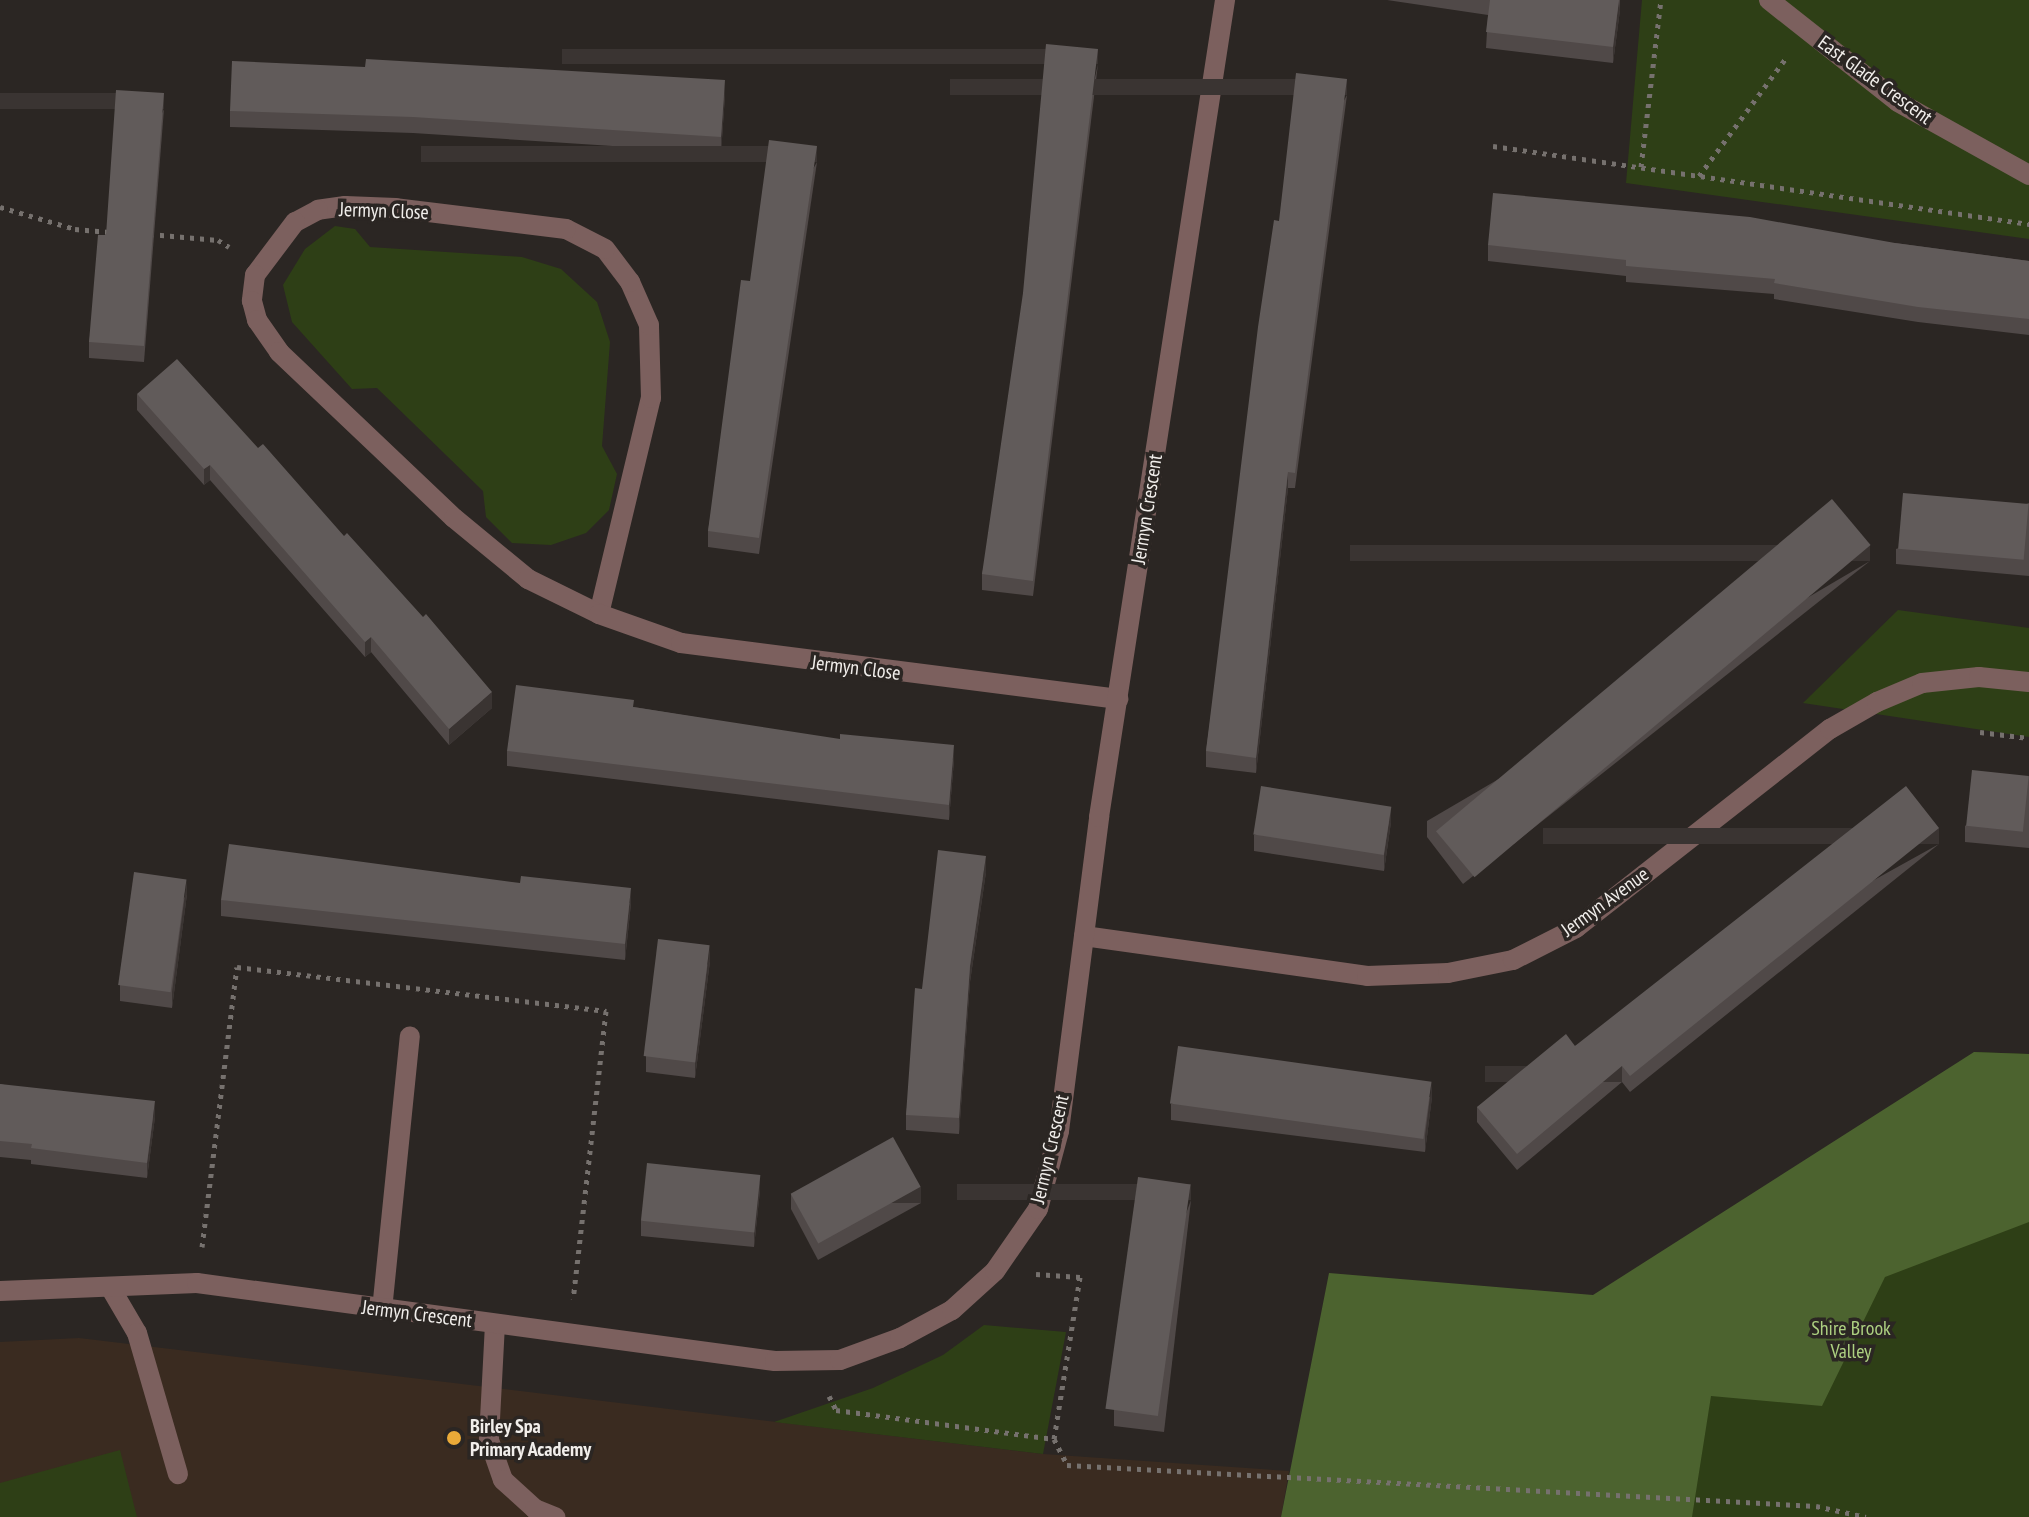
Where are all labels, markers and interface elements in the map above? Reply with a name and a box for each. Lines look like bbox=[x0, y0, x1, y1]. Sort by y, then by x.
street label: East Glade Crescent bbox=[1813, 30, 1937, 130]
street label: Jermyn Close bbox=[339, 197, 429, 225]
street label: Jermyn Crescent bbox=[1126, 452, 1168, 566]
street label: Jermyn Close bbox=[810, 651, 902, 685]
street label: Jermyn Avenue bbox=[1556, 862, 1654, 942]
street label: Jermyn Crescent bbox=[1026, 1092, 1074, 1206]
street label: Jermyn Crescent bbox=[361, 1295, 473, 1333]
park label: Shire Brook Valley bbox=[1811, 1316, 1891, 1363]
place label: Birley Spa Primary Academy bbox=[470, 1414, 593, 1461]
marker: Birley Spa Primary Academy bbox=[445, 1429, 463, 1447]

